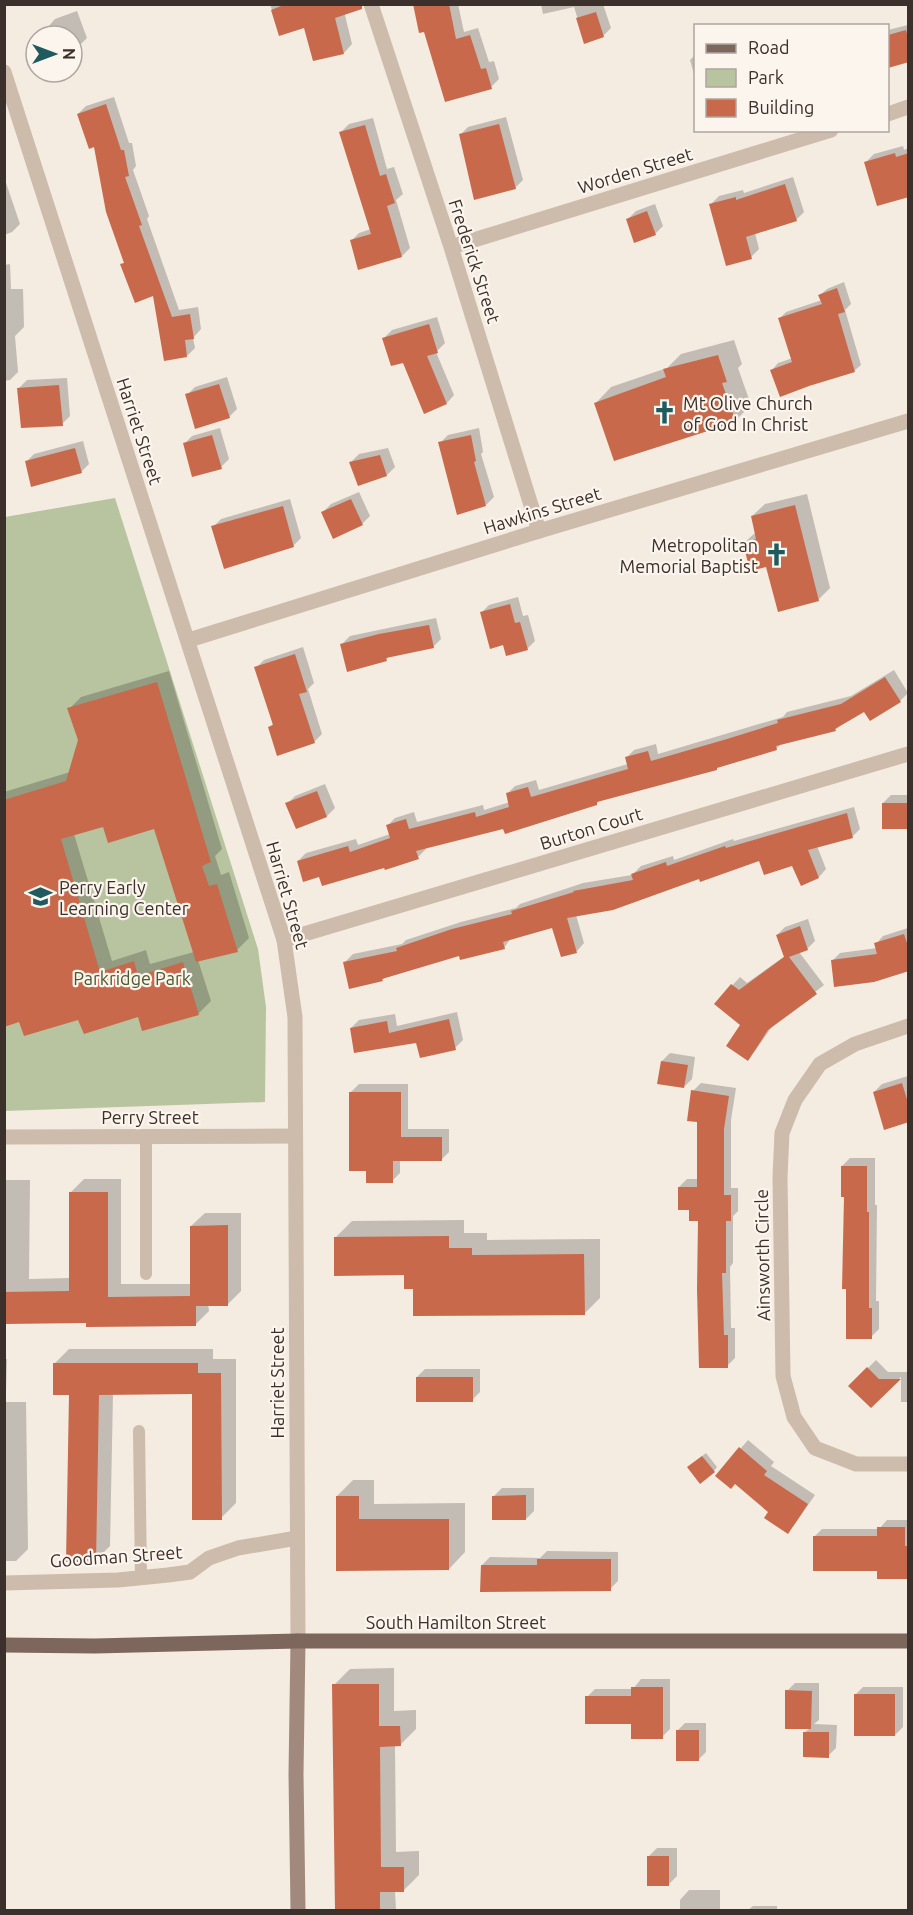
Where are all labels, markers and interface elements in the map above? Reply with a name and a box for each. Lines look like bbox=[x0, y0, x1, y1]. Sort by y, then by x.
north arrow bbox=[24, 24, 84, 84]
legend bbox=[694, 24, 889, 132]
text: Road bbox=[748, 37, 790, 57]
text: N bbox=[60, 48, 78, 60]
text: Park bbox=[748, 67, 784, 87]
text: Building bbox=[748, 97, 814, 117]
street label: Worden Street bbox=[575, 143, 695, 197]
street label: Frederick Street bbox=[445, 196, 505, 326]
street label: Harriet Street bbox=[113, 375, 167, 487]
place label: Mt Olive Church of God In Christ bbox=[683, 393, 813, 434]
church icon: Mt Olive Church of God In Christ bbox=[652, 400, 678, 426]
street label: Hawkins Street bbox=[481, 483, 603, 537]
place label: Metropolitan Memorial Baptist bbox=[620, 535, 758, 576]
church icon: Metropolitan Memorial Baptist bbox=[763, 542, 789, 568]
street label: Burton Court bbox=[537, 803, 645, 853]
street label: Harriet Street bbox=[263, 839, 313, 951]
place label: Perry Early Learning Center bbox=[59, 877, 189, 918]
school or university icon: Perry Early Learning Center bbox=[28, 884, 54, 910]
park label: Parkridge Park bbox=[73, 968, 191, 988]
street label: Perry Street bbox=[101, 1107, 199, 1127]
street label: Ainsworth Circle bbox=[751, 1189, 773, 1321]
street label: Harriet Street bbox=[267, 1327, 287, 1439]
street label: Goodman Street bbox=[49, 1541, 183, 1571]
street label: South Hamilton Street bbox=[366, 1612, 546, 1632]

